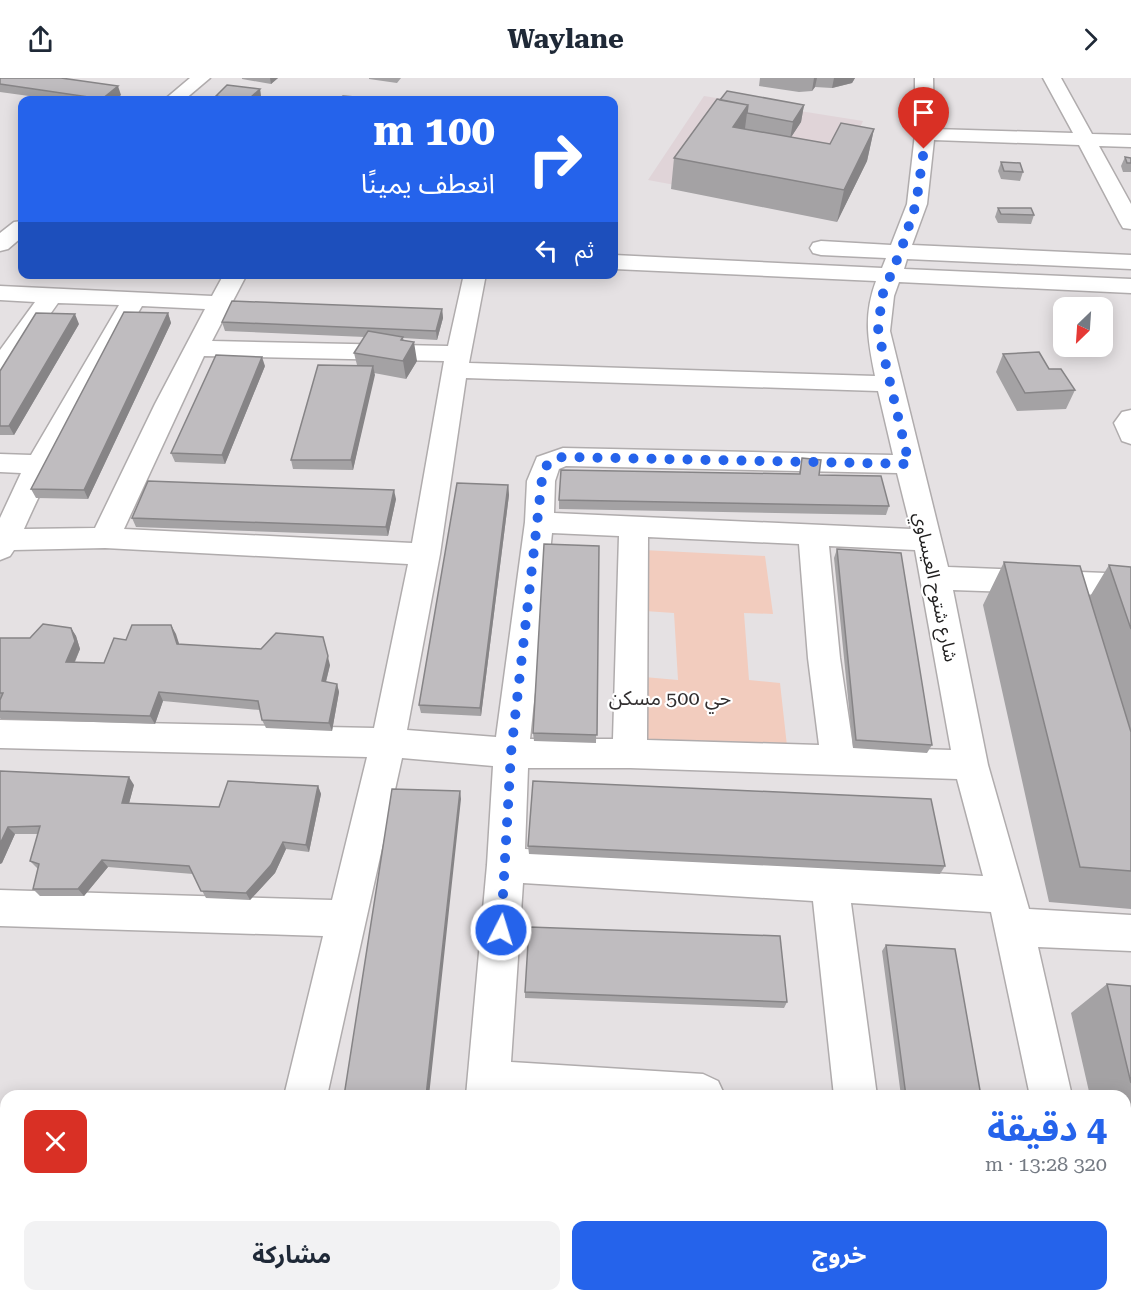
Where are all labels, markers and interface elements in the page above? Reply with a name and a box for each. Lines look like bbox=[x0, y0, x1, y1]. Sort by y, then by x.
icon: share bbox=[24, 23, 57, 56]
text: Waylane bbox=[507, 23, 624, 55]
icon: forward bbox=[1074, 23, 1107, 56]
pin bbox=[898, 87, 949, 149]
icon: arrive bbox=[907, 96, 940, 129]
text: 100 m bbox=[373, 106, 495, 155]
icon: right bbox=[516, 120, 594, 198]
text: انعطف يمينًا bbox=[361, 168, 495, 200]
icon: left bbox=[530, 234, 563, 267]
text: ثم bbox=[575, 238, 594, 263]
north arrow bbox=[1053, 297, 1113, 357]
map controls bbox=[1053, 297, 1113, 357]
street label: شارع شتوح العيساوي bbox=[906, 510, 962, 665]
district label: حي 500 مسكن bbox=[609, 686, 731, 714]
position arrow bbox=[469, 898, 533, 962]
text: 4 دقيقة bbox=[987, 1108, 1107, 1150]
button: close bbox=[24, 1110, 87, 1173]
text: 320 m · 13:28 bbox=[985, 1152, 1107, 1176]
button: مشاركة bbox=[24, 1221, 560, 1290]
button: خروج bbox=[572, 1221, 1107, 1290]

